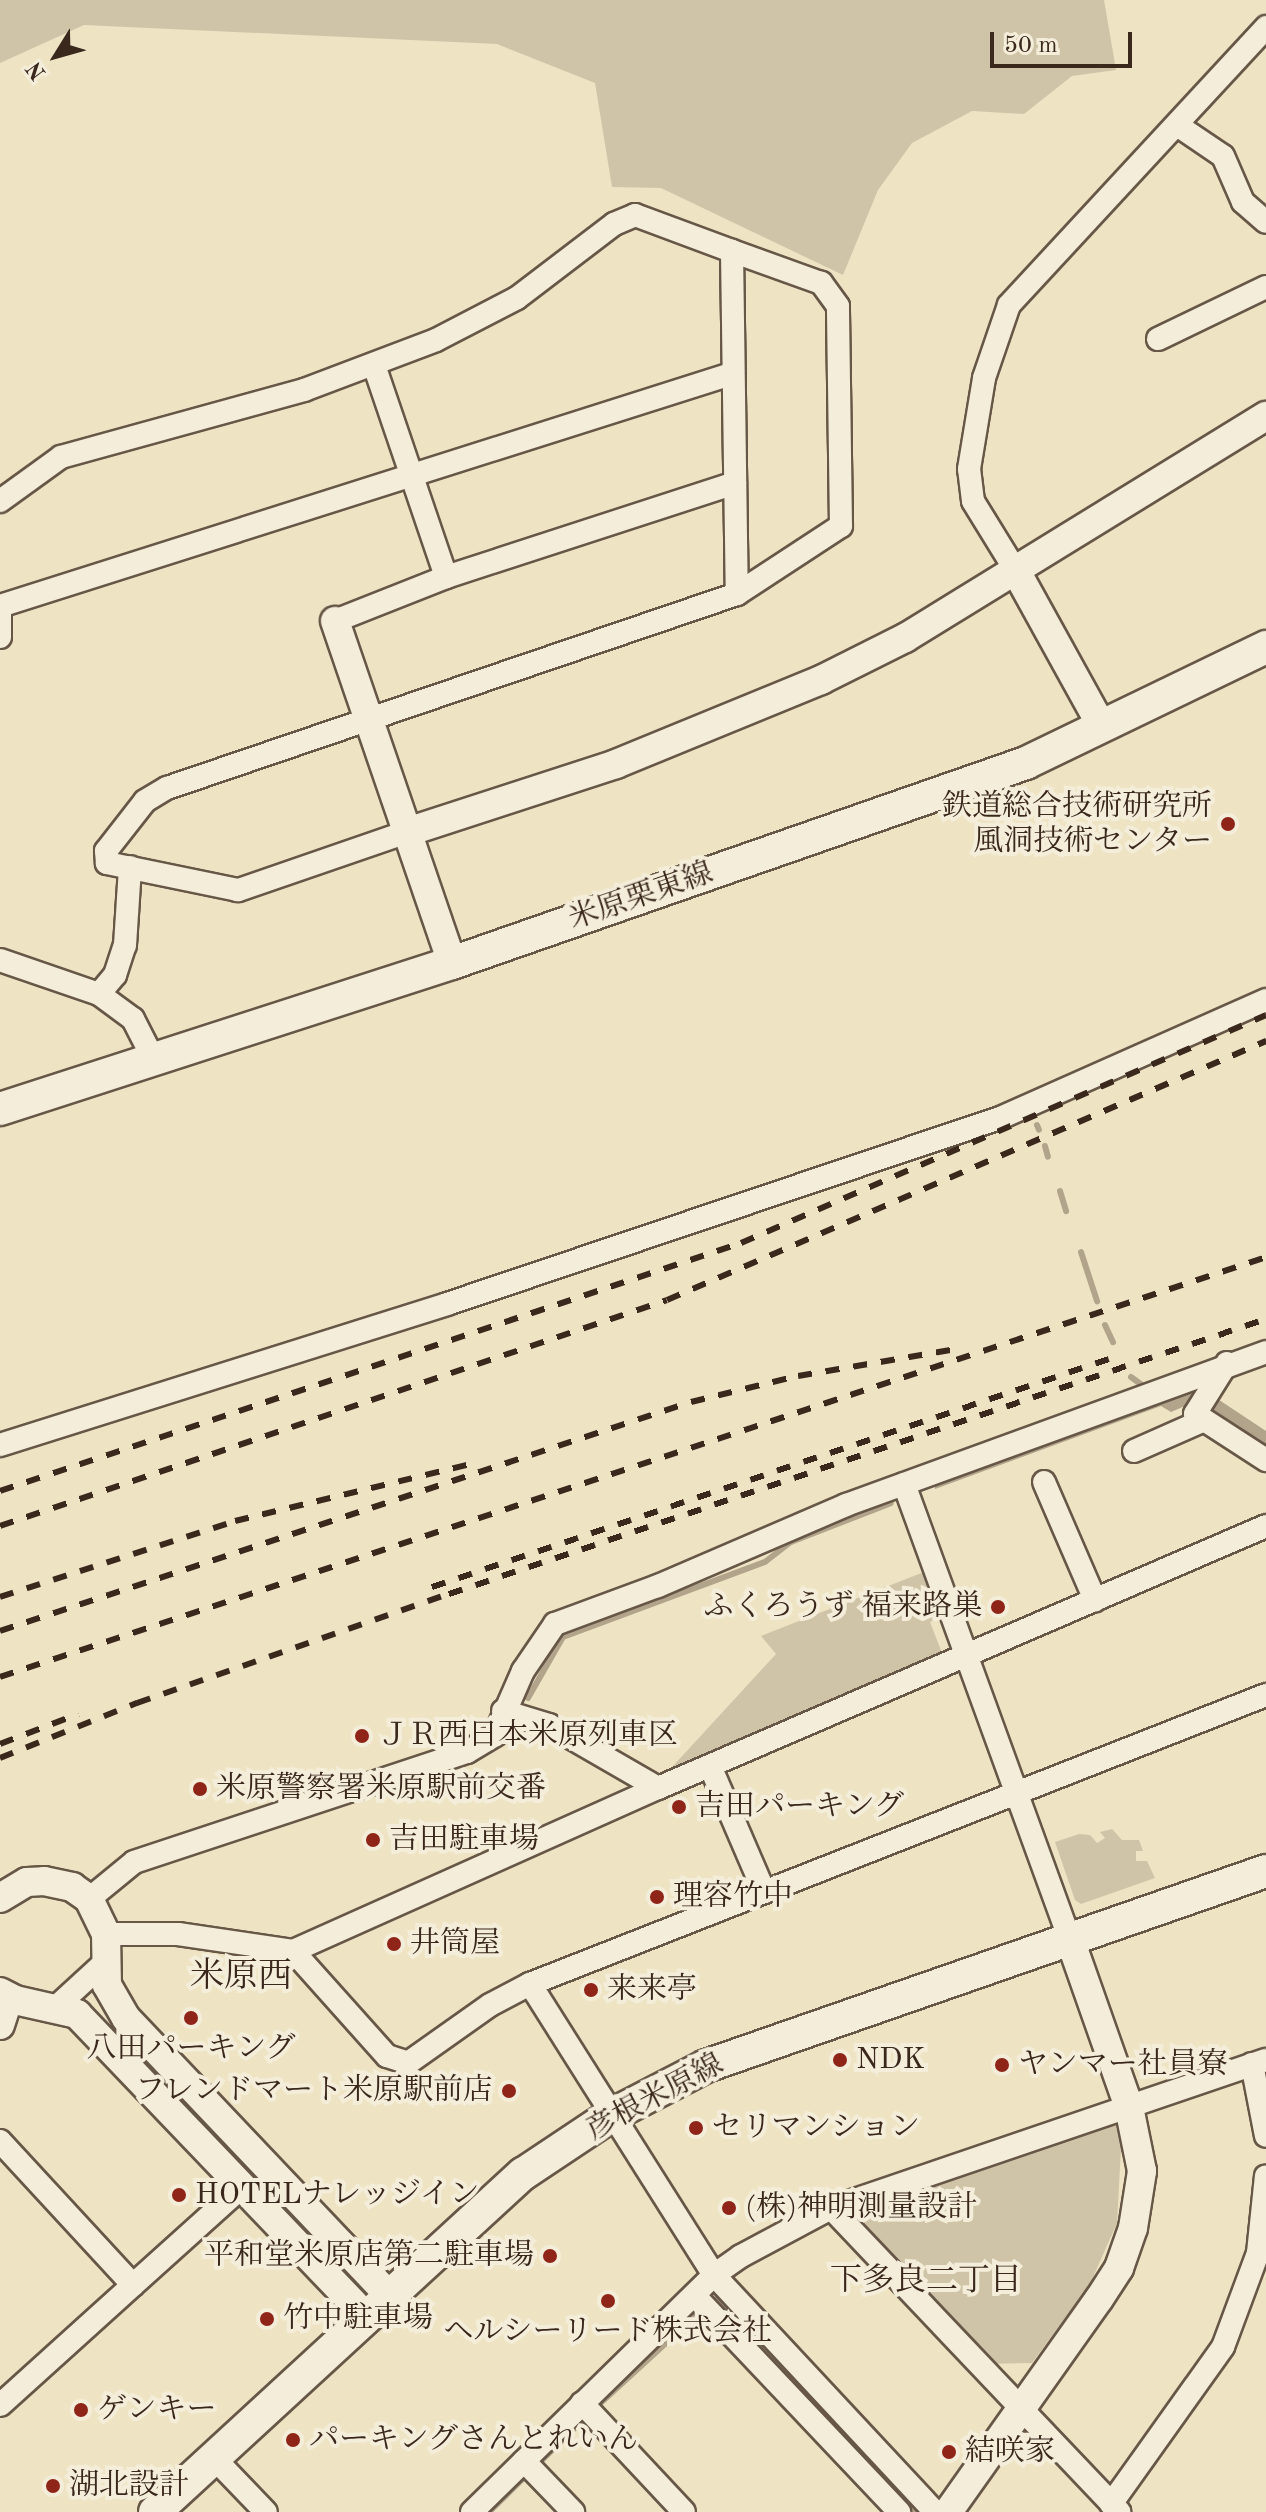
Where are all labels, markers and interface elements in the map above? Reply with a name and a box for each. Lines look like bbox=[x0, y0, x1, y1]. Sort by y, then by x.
north arrow bbox=[16, 16, 96, 96]
scale bar bbox=[994, 16, 1136, 66]
text: 50 m bbox=[1004, 34, 1058, 58]
text: N bbox=[23, 57, 51, 84]
place label: 鉄道総合技術研究所 風洞技術センター bbox=[942, 789, 1212, 860]
marker: 鉄道総合技術研究所 風洞技術センター bbox=[1219, 815, 1237, 833]
street label: 米原栗東線 bbox=[564, 856, 718, 938]
place label: ふくろうず 福来路巣 bbox=[704, 1589, 982, 1625]
marker: ふくろうず 福来路巣 bbox=[989, 1598, 1007, 1616]
place label: ＪＲ西日本米原列車区 bbox=[378, 1718, 678, 1754]
marker: ＪＲ西日本米原列車区 bbox=[353, 1727, 371, 1745]
place label: 米原警察署米原駅前交番 bbox=[216, 1771, 546, 1807]
marker: 米原警察署米原駅前交番 bbox=[191, 1780, 209, 1798]
place label: 吉田パーキング bbox=[695, 1789, 905, 1825]
marker: 吉田パーキング bbox=[670, 1798, 688, 1816]
place label: 吉田駐車場 bbox=[389, 1822, 539, 1858]
marker: 吉田駐車場 bbox=[364, 1831, 382, 1849]
place label: 理容竹中 bbox=[673, 1879, 793, 1915]
marker: 理容竹中 bbox=[648, 1888, 666, 1906]
place label: 井筒屋 bbox=[410, 1926, 500, 1962]
marker: 井筒屋 bbox=[385, 1935, 403, 1953]
district label: 米原西 bbox=[190, 1958, 292, 1998]
place label: 来来亭 bbox=[607, 1972, 697, 2008]
marker: 来来亭 bbox=[582, 1981, 600, 1999]
marker: 八田パーキング bbox=[182, 2009, 200, 2027]
place label: 八田パーキング bbox=[86, 2031, 296, 2067]
place label: NDK bbox=[856, 2042, 925, 2078]
street label: 彦根米原線 bbox=[580, 2047, 730, 2149]
place label: ヤンマー社員寮 bbox=[1018, 2047, 1228, 2083]
marker: NDK bbox=[831, 2051, 849, 2069]
marker: ヤンマー社員寮 bbox=[993, 2056, 1011, 2074]
place label: フレンドマート米原駅前店 bbox=[133, 2073, 493, 2109]
marker: フレンドマート米原駅前店 bbox=[500, 2082, 518, 2100]
place label: セリマンション bbox=[712, 2110, 922, 2146]
marker: セリマンション bbox=[687, 2119, 705, 2137]
place label: HOTELナレッジイン bbox=[195, 2177, 482, 2213]
marker: HOTELナレッジイン bbox=[170, 2186, 188, 2204]
place label: (株)神明測量設計 bbox=[745, 2190, 977, 2226]
marker: (株)神明測量設計 bbox=[720, 2199, 738, 2217]
place label: 平和堂米原店第二駐車場 bbox=[204, 2238, 534, 2274]
marker: 平和堂米原店第二駐車場 bbox=[541, 2247, 559, 2265]
district label: 下多良二丁目 bbox=[830, 2263, 1022, 2301]
marker: ヘルシーリード株式会社 bbox=[599, 2292, 617, 2310]
place label: 竹中駐車場 bbox=[283, 2301, 433, 2337]
marker: 竹中駐車場 bbox=[258, 2310, 276, 2328]
place label: ヘルシーリード株式会社 bbox=[443, 2314, 773, 2350]
place label: ゲンキー bbox=[97, 2392, 217, 2428]
marker: ゲンキー bbox=[72, 2401, 90, 2419]
place label: パーキングさんとれいん bbox=[309, 2422, 639, 2458]
marker: パーキングさんとれいん bbox=[284, 2431, 302, 2449]
place label: 結咲家 bbox=[965, 2434, 1055, 2470]
marker: 結咲家 bbox=[940, 2443, 958, 2461]
place label: 湖北設計 bbox=[69, 2468, 189, 2504]
marker: 湖北設計 bbox=[44, 2477, 62, 2495]

